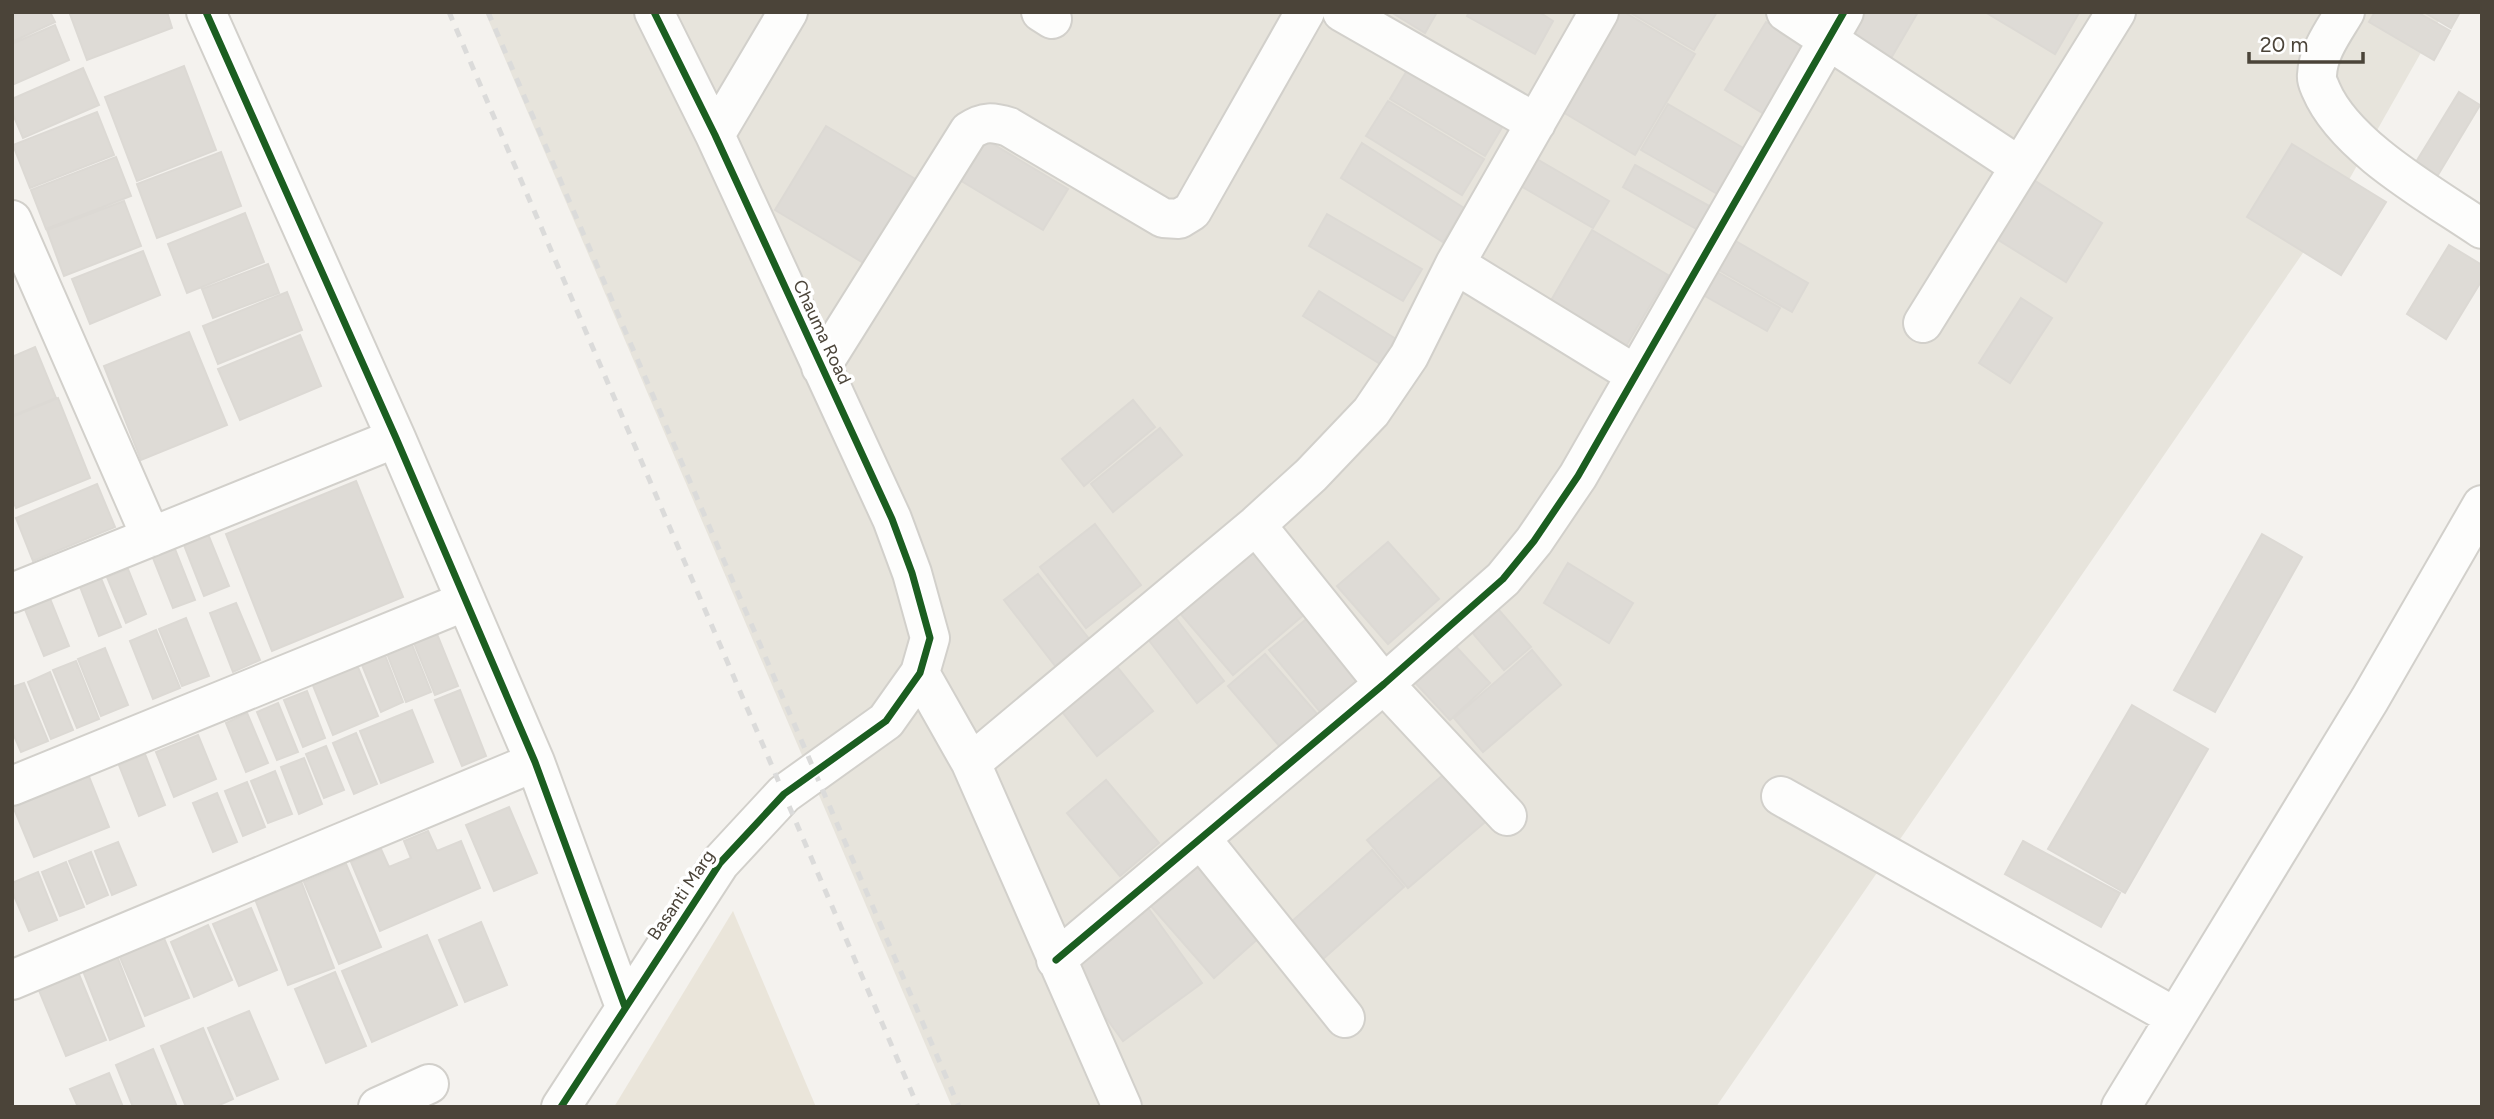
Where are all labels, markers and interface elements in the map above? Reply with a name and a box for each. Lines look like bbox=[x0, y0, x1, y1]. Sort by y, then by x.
scale bar bbox=[2249, 21, 2363, 65]
text: 20 m bbox=[2260, 32, 2308, 57]
street label: Chauma Road bbox=[788, 276, 856, 388]
street label: Basanti Marg bbox=[643, 846, 719, 944]

